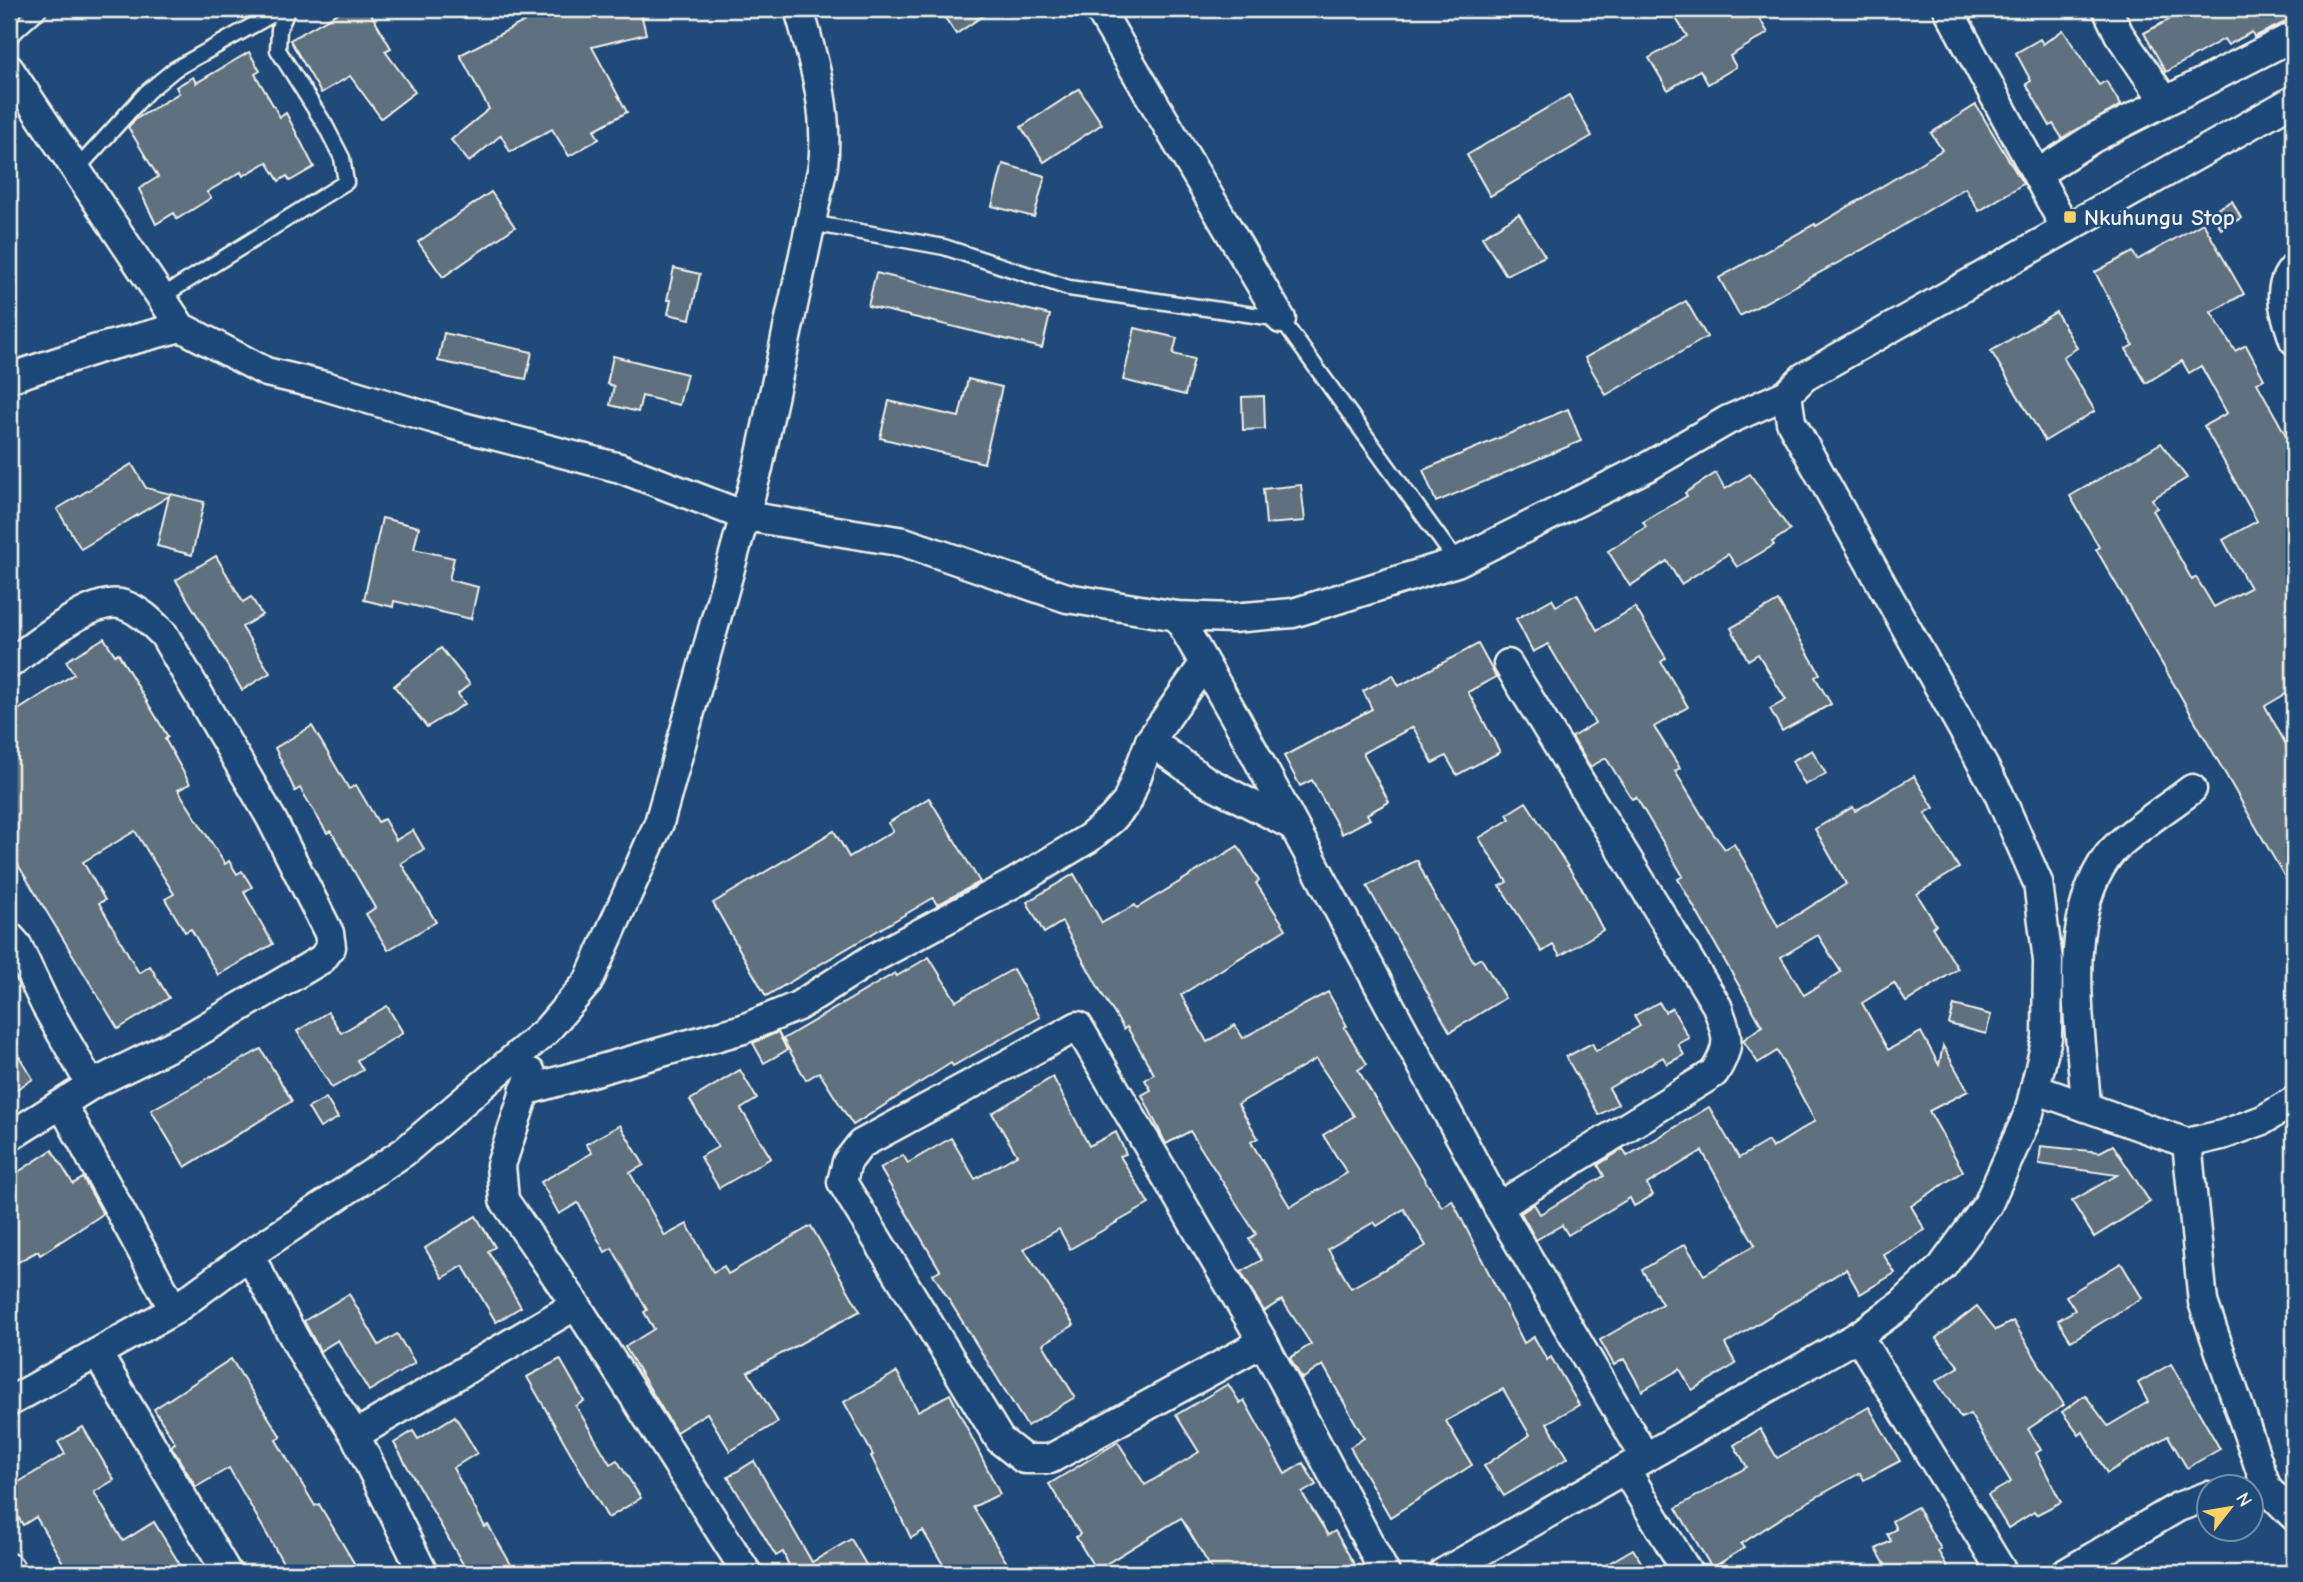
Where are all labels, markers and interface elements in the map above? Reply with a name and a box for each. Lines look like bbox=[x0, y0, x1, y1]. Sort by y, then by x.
place label: Nkuhungu Stop bbox=[2084, 204, 2235, 231]
marker: Nkuhungu Stop bbox=[2062, 209, 2078, 225]
north arrow bbox=[2194, 1474, 2264, 1544]
text: N bbox=[2231, 1489, 2256, 1511]

